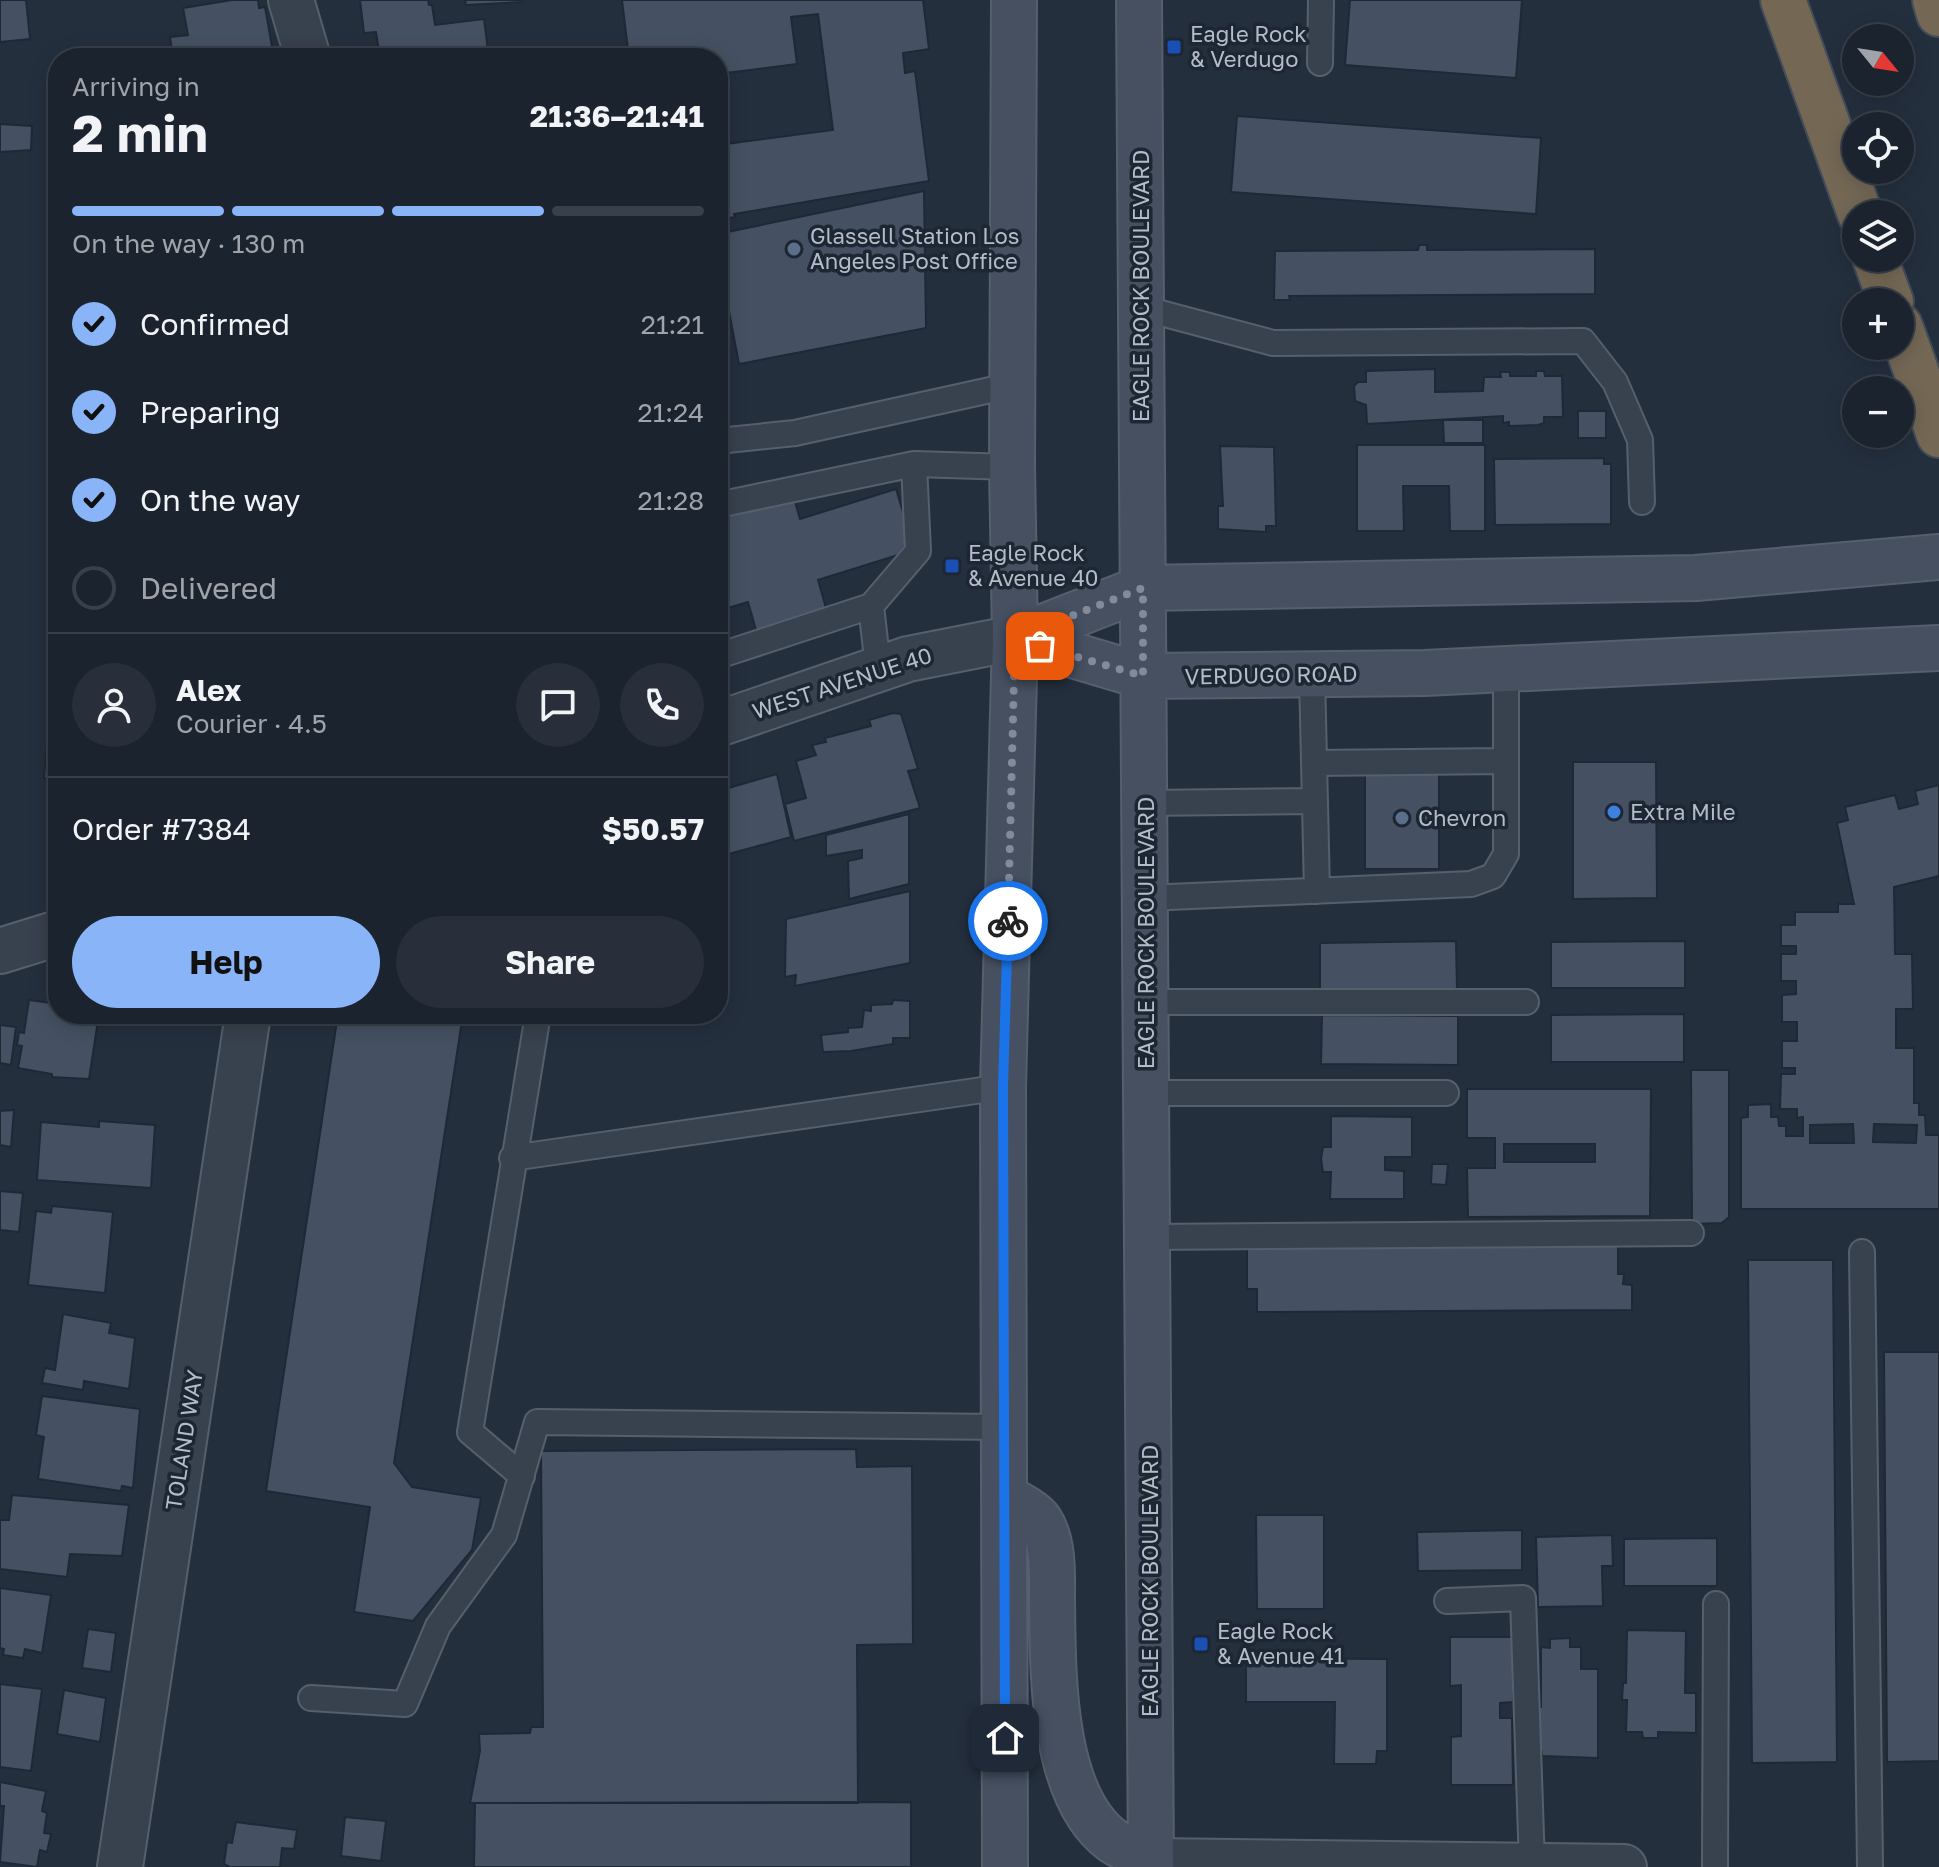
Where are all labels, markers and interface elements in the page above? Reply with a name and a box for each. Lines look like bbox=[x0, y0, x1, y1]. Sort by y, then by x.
place label: Eagle Rock & Verdugo bbox=[1190, 20, 1307, 72]
north arrow bbox=[1842, 24, 1914, 96]
map controls bbox=[1842, 24, 1914, 448]
marker: Eagle Rock & Verdugo bbox=[1165, 38, 1183, 56]
text: Arriving in bbox=[72, 71, 200, 102]
text: 21:36–21:41 bbox=[530, 98, 704, 134]
text: 2 min bbox=[72, 101, 208, 163]
button: locate bbox=[1842, 112, 1914, 184]
street label: EAGLE ROCK BOULEVARD bbox=[1127, 150, 1154, 422]
button: layers bbox=[1842, 200, 1914, 272]
place label: Glassell Station Los Angeles Post Office bbox=[810, 222, 1019, 274]
text: On the way · 130 m bbox=[72, 228, 305, 259]
marker: Glassell Station Los Angeles Post Office bbox=[785, 240, 803, 258]
button: + bbox=[1842, 288, 1914, 360]
icon: check bbox=[72, 302, 116, 346]
text: Confirmed bbox=[140, 306, 290, 342]
text: 21:21 bbox=[641, 309, 704, 340]
button: − bbox=[1842, 376, 1914, 448]
icon: check bbox=[72, 390, 116, 434]
text: Preparing bbox=[140, 394, 281, 430]
text: 21:24 bbox=[638, 397, 704, 428]
icon: check bbox=[72, 478, 116, 522]
text: On the way bbox=[140, 482, 300, 518]
text: 21:28 bbox=[638, 485, 704, 516]
place label: Eagle Rock & Avenue 40 bbox=[968, 539, 1098, 591]
marker: Eagle Rock & Avenue 40 bbox=[943, 557, 961, 575]
text: Delivered bbox=[140, 570, 277, 606]
pin bbox=[1006, 612, 1074, 680]
icon: bag bbox=[1018, 624, 1062, 668]
street label: WEST AVENUE 40 bbox=[749, 641, 935, 724]
street label: VERDUGO ROAD bbox=[1184, 659, 1358, 690]
button: person bbox=[72, 663, 156, 747]
button: chat bbox=[516, 663, 600, 747]
button: phone bbox=[620, 663, 704, 747]
text: Alex bbox=[176, 672, 241, 708]
text: Courier · 4.5 bbox=[176, 708, 327, 739]
street label: EAGLE ROCK BOULEVARD bbox=[1132, 797, 1159, 1069]
place label: Extra Mile bbox=[1630, 798, 1735, 825]
marker: Extra Mile bbox=[1605, 803, 1623, 821]
place label: Chevron bbox=[1418, 804, 1506, 831]
marker: Chevron bbox=[1393, 809, 1411, 827]
text: Order #7384 bbox=[72, 811, 251, 847]
text: $50.57 bbox=[602, 811, 704, 847]
courier bbox=[968, 881, 1048, 961]
icon: bike bbox=[986, 899, 1030, 943]
button: Help bbox=[72, 916, 380, 1008]
button: Share bbox=[396, 916, 704, 1008]
street label: TOLAND WAY bbox=[159, 1368, 208, 1512]
street label: EAGLE ROCK BOULEVARD bbox=[1136, 1445, 1163, 1717]
place label: Eagle Rock & Avenue 41 bbox=[1217, 1617, 1345, 1669]
marker: Eagle Rock & Avenue 41 bbox=[1192, 1635, 1210, 1653]
pin bbox=[971, 1704, 1039, 1772]
icon: home bbox=[983, 1716, 1027, 1760]

